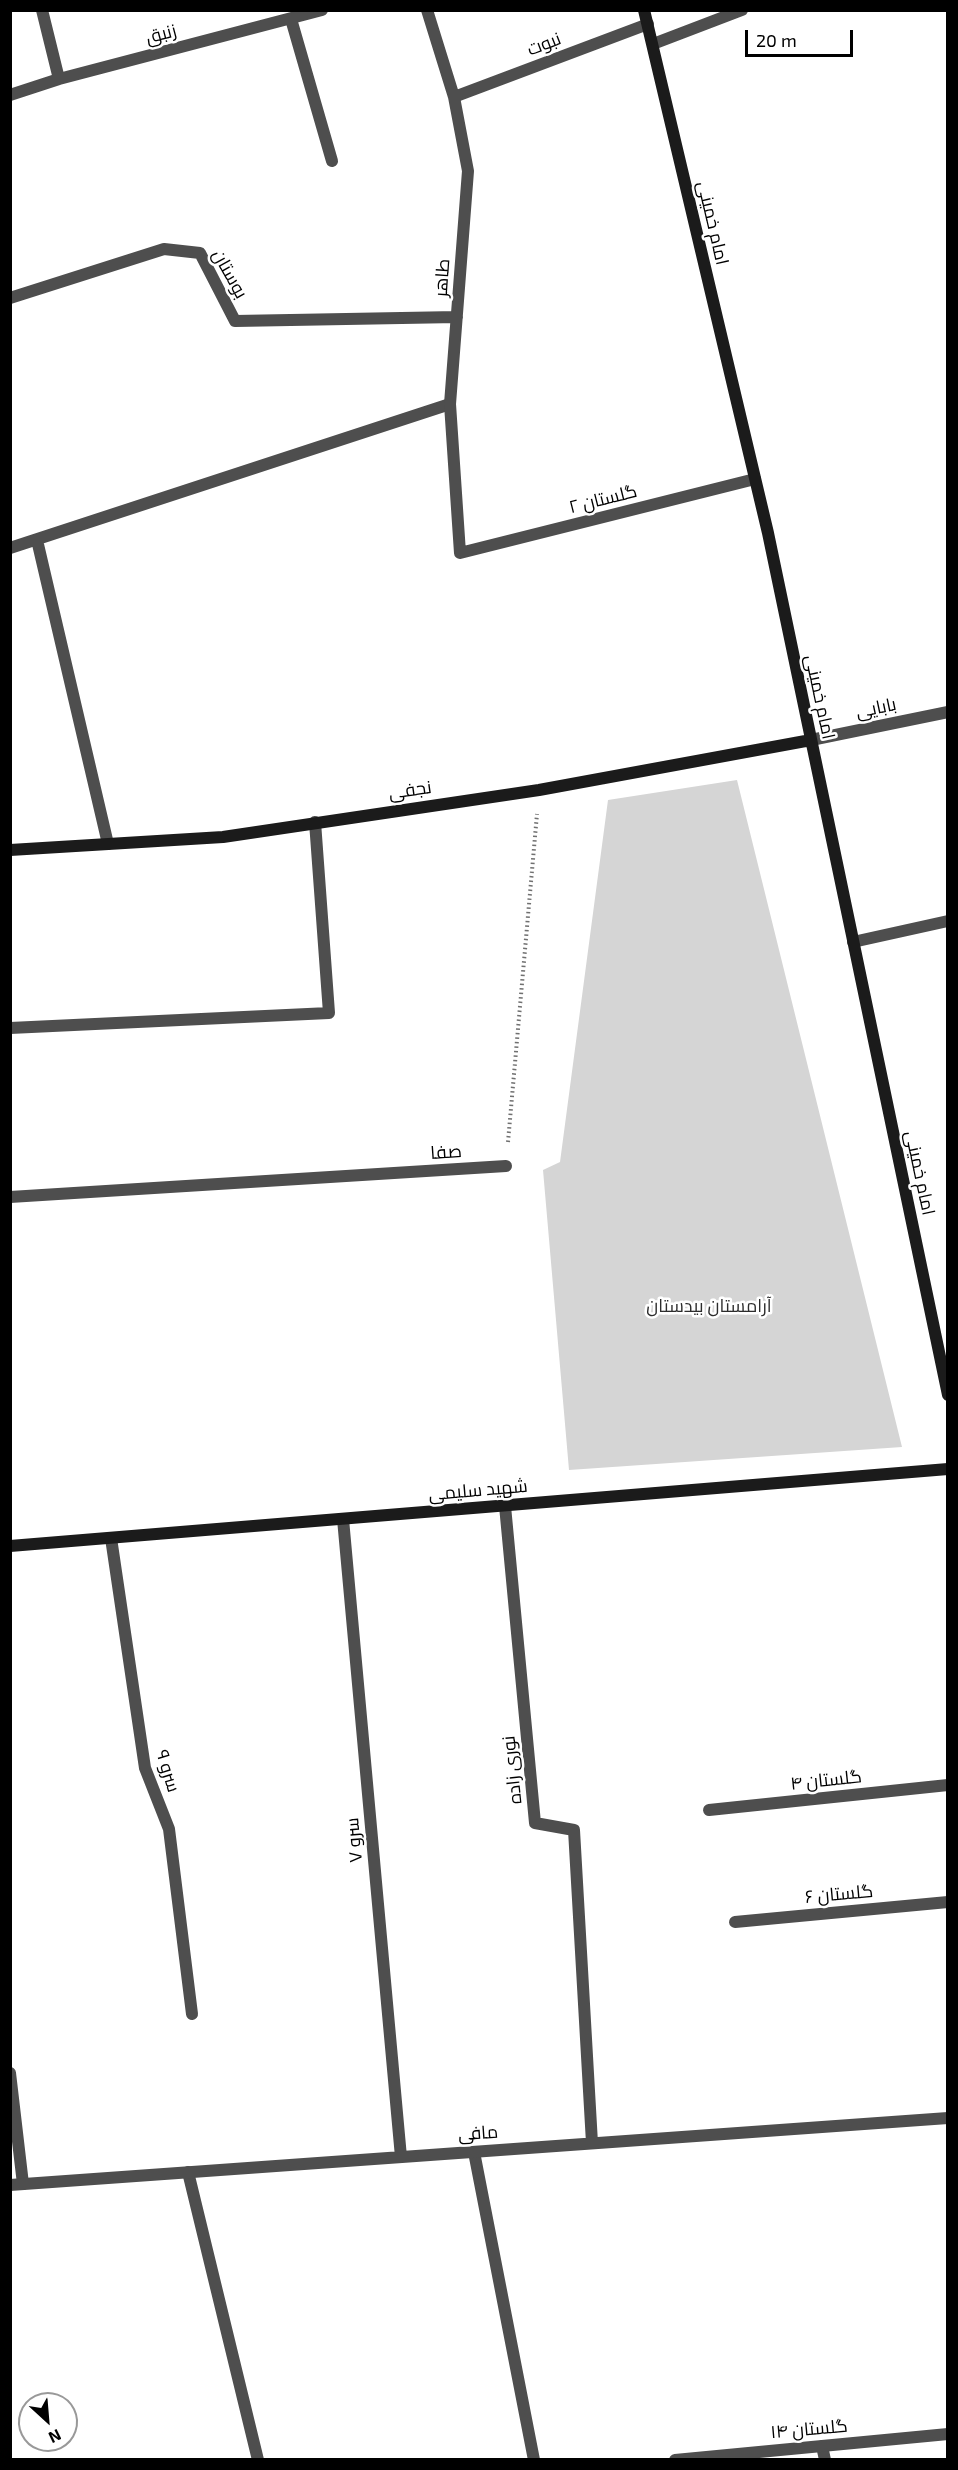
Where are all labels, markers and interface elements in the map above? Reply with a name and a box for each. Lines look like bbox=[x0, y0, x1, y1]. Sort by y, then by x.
scale bar bbox=[748, 18, 856, 56]
street label: زنبق bbox=[143, 20, 179, 48]
street label: نبوت bbox=[524, 28, 564, 60]
text: 20 m bbox=[756, 29, 797, 51]
street label: امام خمینی bbox=[693, 179, 733, 267]
street label: بوستان bbox=[208, 246, 252, 302]
street label: طاهر bbox=[430, 258, 454, 298]
street label: گلستان ۲ bbox=[567, 480, 639, 518]
street label: امام خمینی bbox=[801, 653, 839, 741]
street label: بابایی bbox=[854, 693, 898, 723]
street label: نجفی bbox=[387, 776, 433, 804]
street label: امام خمینی bbox=[901, 1129, 939, 1217]
street label: صفا bbox=[429, 1140, 463, 1164]
park label: آرامستان بیدستان bbox=[646, 1295, 772, 1317]
street label: شهید سلیمی bbox=[428, 1475, 528, 1505]
street label: نوری زاده bbox=[498, 1735, 526, 1805]
street label: سرو ۹ bbox=[151, 1747, 185, 1795]
street label: گلستان ۴ bbox=[789, 1766, 863, 1794]
street label: سرو ۷ bbox=[341, 1817, 367, 1863]
street label: گلستان ۶ bbox=[804, 1880, 874, 1908]
street label: مافی bbox=[457, 2121, 499, 2145]
north arrow bbox=[18, 2392, 78, 2452]
street label: گلستان ۱۴ bbox=[770, 2415, 848, 2443]
text: N bbox=[46, 2426, 65, 2448]

